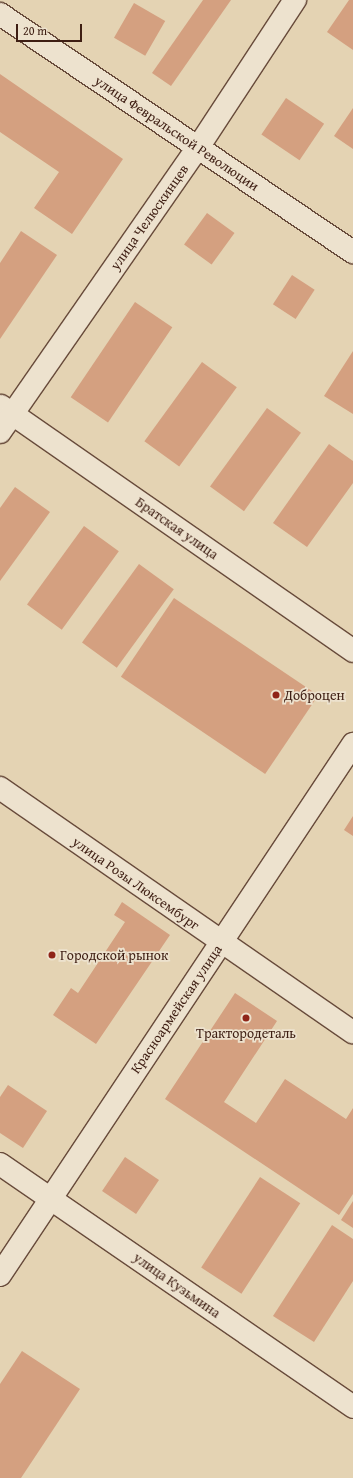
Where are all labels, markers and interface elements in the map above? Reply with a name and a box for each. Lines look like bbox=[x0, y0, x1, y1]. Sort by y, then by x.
scale bar bbox=[18, 16, 84, 42]
text: 20 m bbox=[23, 22, 47, 39]
street label: улица Февральской Революции bbox=[92, 72, 262, 194]
street label: улица Челюскинцев bbox=[106, 161, 192, 273]
street label: Братская улица bbox=[132, 493, 222, 563]
place label: Доброцен bbox=[284, 687, 345, 703]
marker: Доброцен bbox=[271, 690, 281, 700]
street label: улица Розы Люксембург bbox=[69, 833, 203, 933]
street label: Красноармейская улица bbox=[127, 941, 225, 1077]
place label: Городской рынок bbox=[60, 947, 168, 963]
marker: Городской рынок bbox=[47, 950, 57, 960]
marker: Трактородеталь bbox=[241, 1013, 251, 1023]
place label: Трактородеталь bbox=[196, 1025, 296, 1041]
street label: улица Кузьмина bbox=[130, 1249, 224, 1321]

